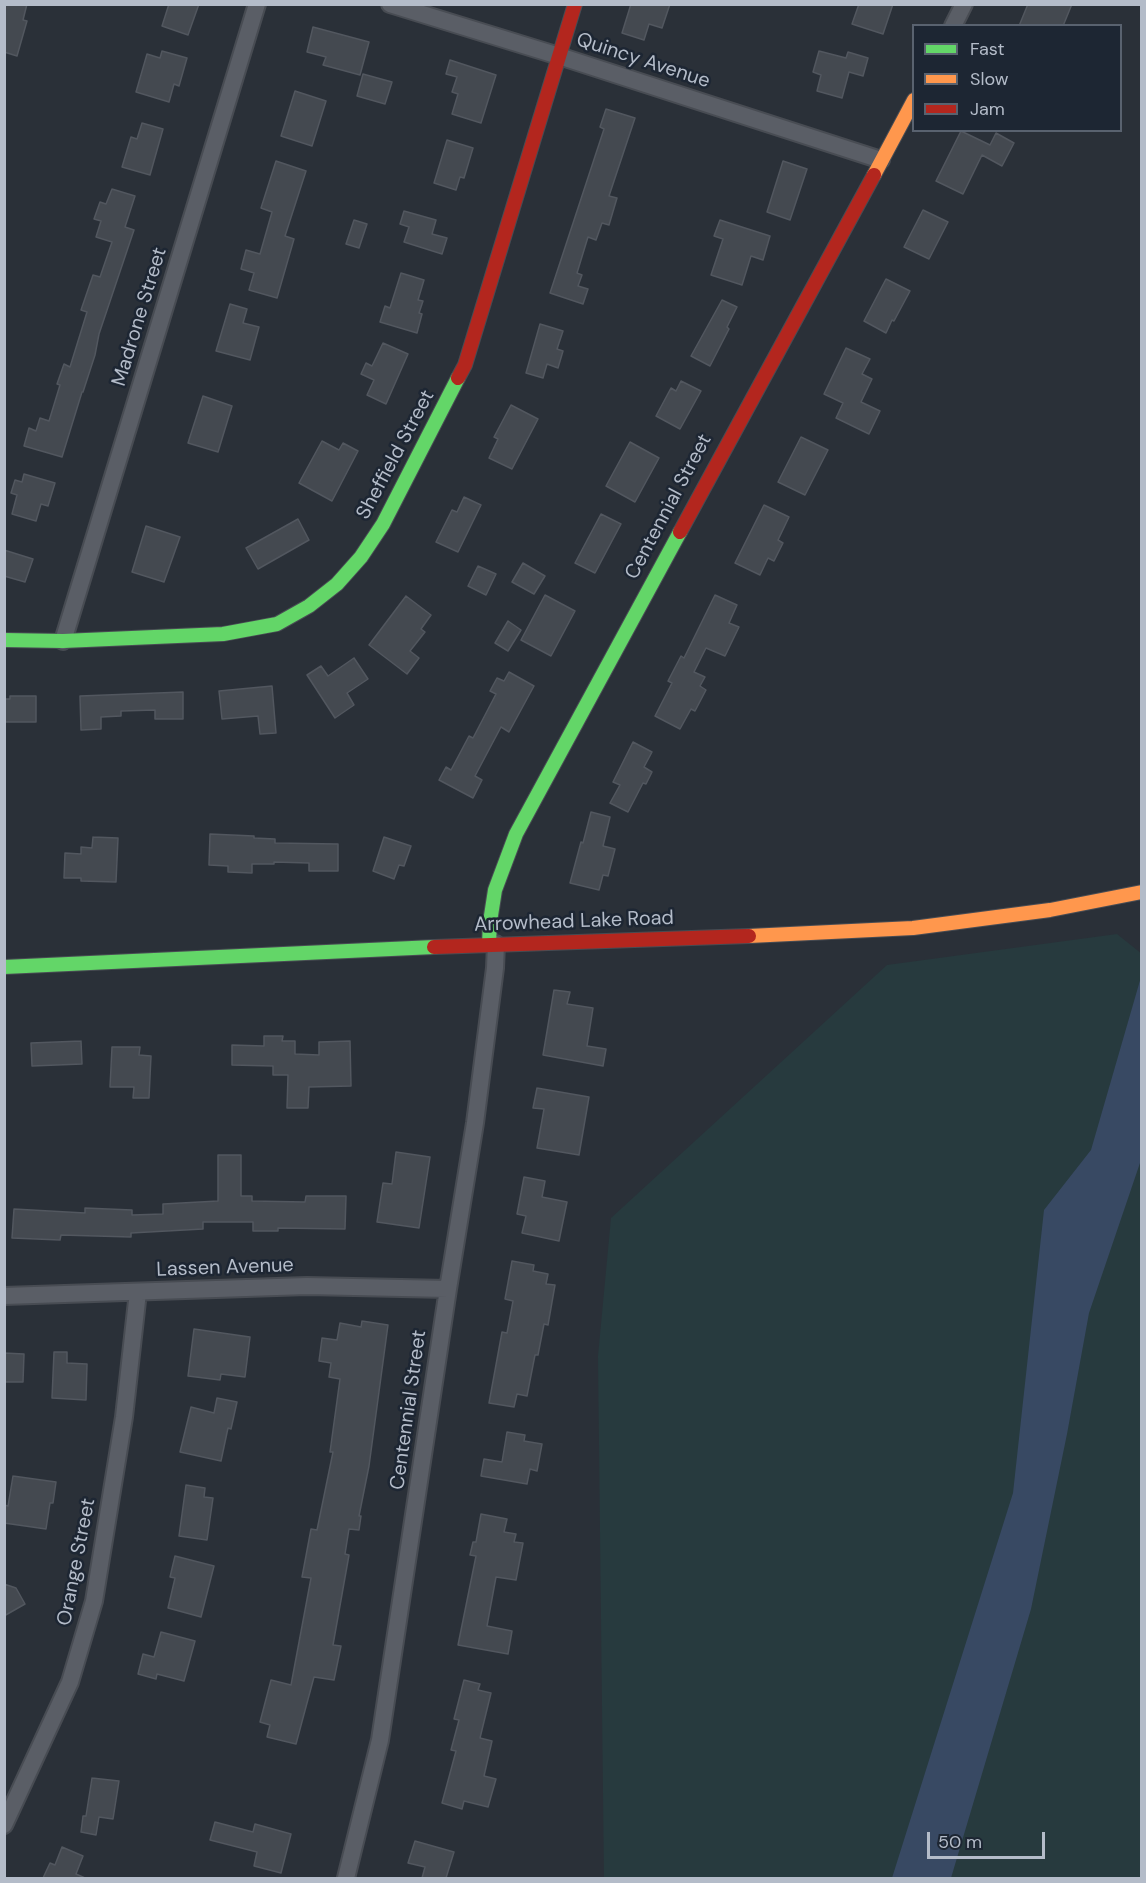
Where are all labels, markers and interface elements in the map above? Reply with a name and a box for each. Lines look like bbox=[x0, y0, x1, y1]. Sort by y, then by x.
legend bbox=[912, 24, 1122, 132]
street label: Quincy Avenue bbox=[573, 28, 713, 94]
text: Fast bbox=[970, 37, 1005, 61]
text: Slow bbox=[970, 67, 1009, 91]
text: Jam bbox=[970, 97, 1005, 121]
street label: Madrone Street bbox=[107, 245, 173, 389]
street label: Sheffield Street bbox=[352, 386, 440, 524]
street label: Centennial Street bbox=[621, 430, 717, 584]
street label: Arrowhead Lake Road bbox=[474, 907, 674, 937]
street label: Lassen Avenue bbox=[156, 1254, 294, 1282]
street label: Centennial Street bbox=[386, 1329, 432, 1491]
street label: Orange Street bbox=[53, 1496, 101, 1628]
scale bar bbox=[930, 1820, 1048, 1858]
text: 50 m bbox=[938, 1830, 982, 1854]

